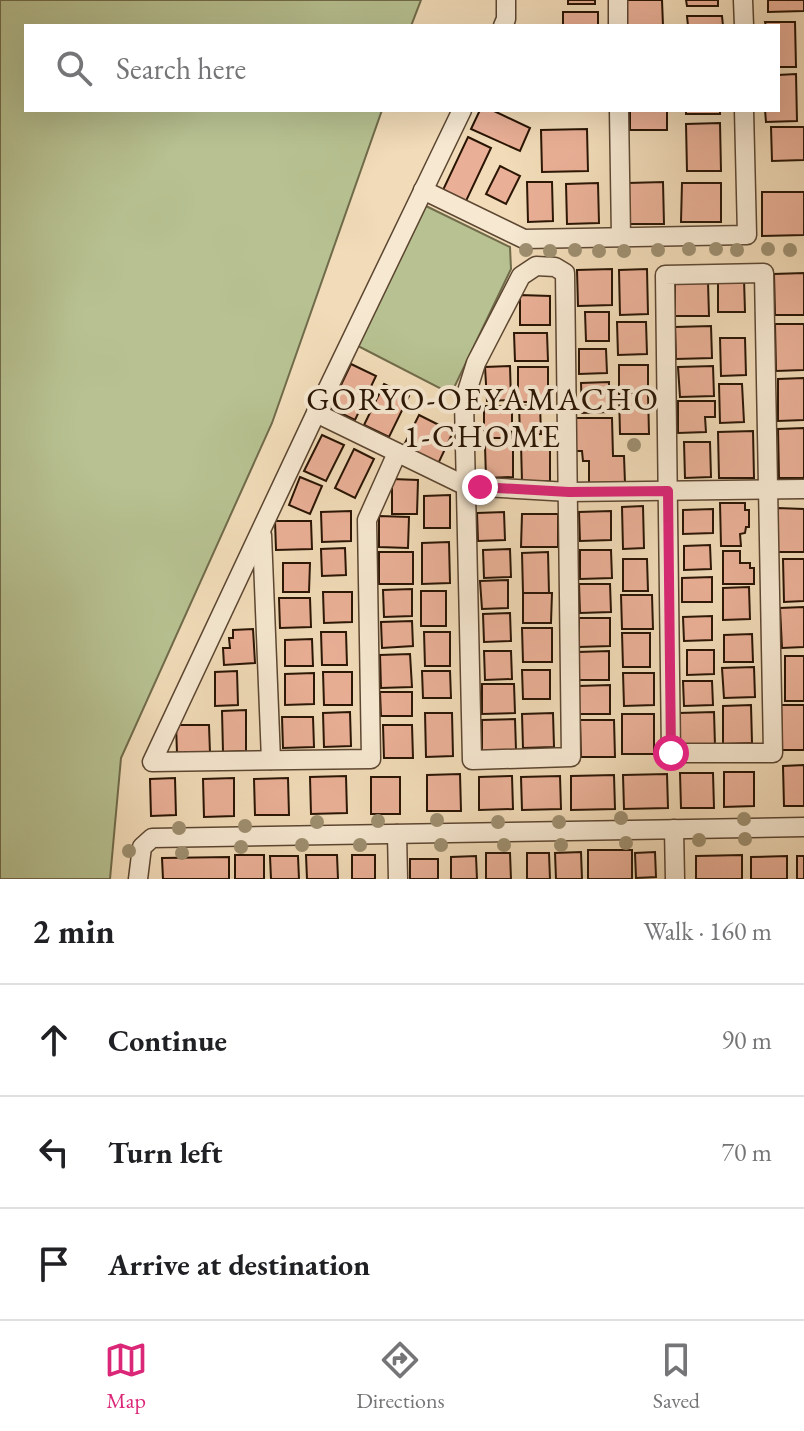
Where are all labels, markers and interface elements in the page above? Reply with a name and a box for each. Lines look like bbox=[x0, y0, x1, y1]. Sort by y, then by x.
search box bbox=[24, 24, 780, 112]
icon: search bbox=[52, 46, 96, 90]
text: Search here bbox=[116, 49, 246, 88]
district label: GORYO-OEYAMACHO 1-CHOME bbox=[306, 378, 660, 457]
route end bbox=[462, 469, 498, 505]
route start bbox=[653, 735, 689, 771]
text: 2 min bbox=[32, 909, 115, 953]
text: Walk · 160 m bbox=[644, 914, 772, 948]
icon: ahead bbox=[32, 1018, 76, 1062]
text: Continue bbox=[108, 1021, 227, 1060]
text: 90 m bbox=[722, 1023, 772, 1057]
icon: left bbox=[32, 1130, 76, 1174]
text: Turn left bbox=[108, 1133, 222, 1172]
text: 70 m bbox=[722, 1135, 772, 1169]
icon: arrive bbox=[32, 1242, 76, 1286]
text: Arrive at destination bbox=[108, 1245, 370, 1284]
tab: Map bbox=[104, 1338, 148, 1415]
tab: Directions bbox=[356, 1338, 445, 1415]
tab: Saved bbox=[653, 1338, 700, 1415]

